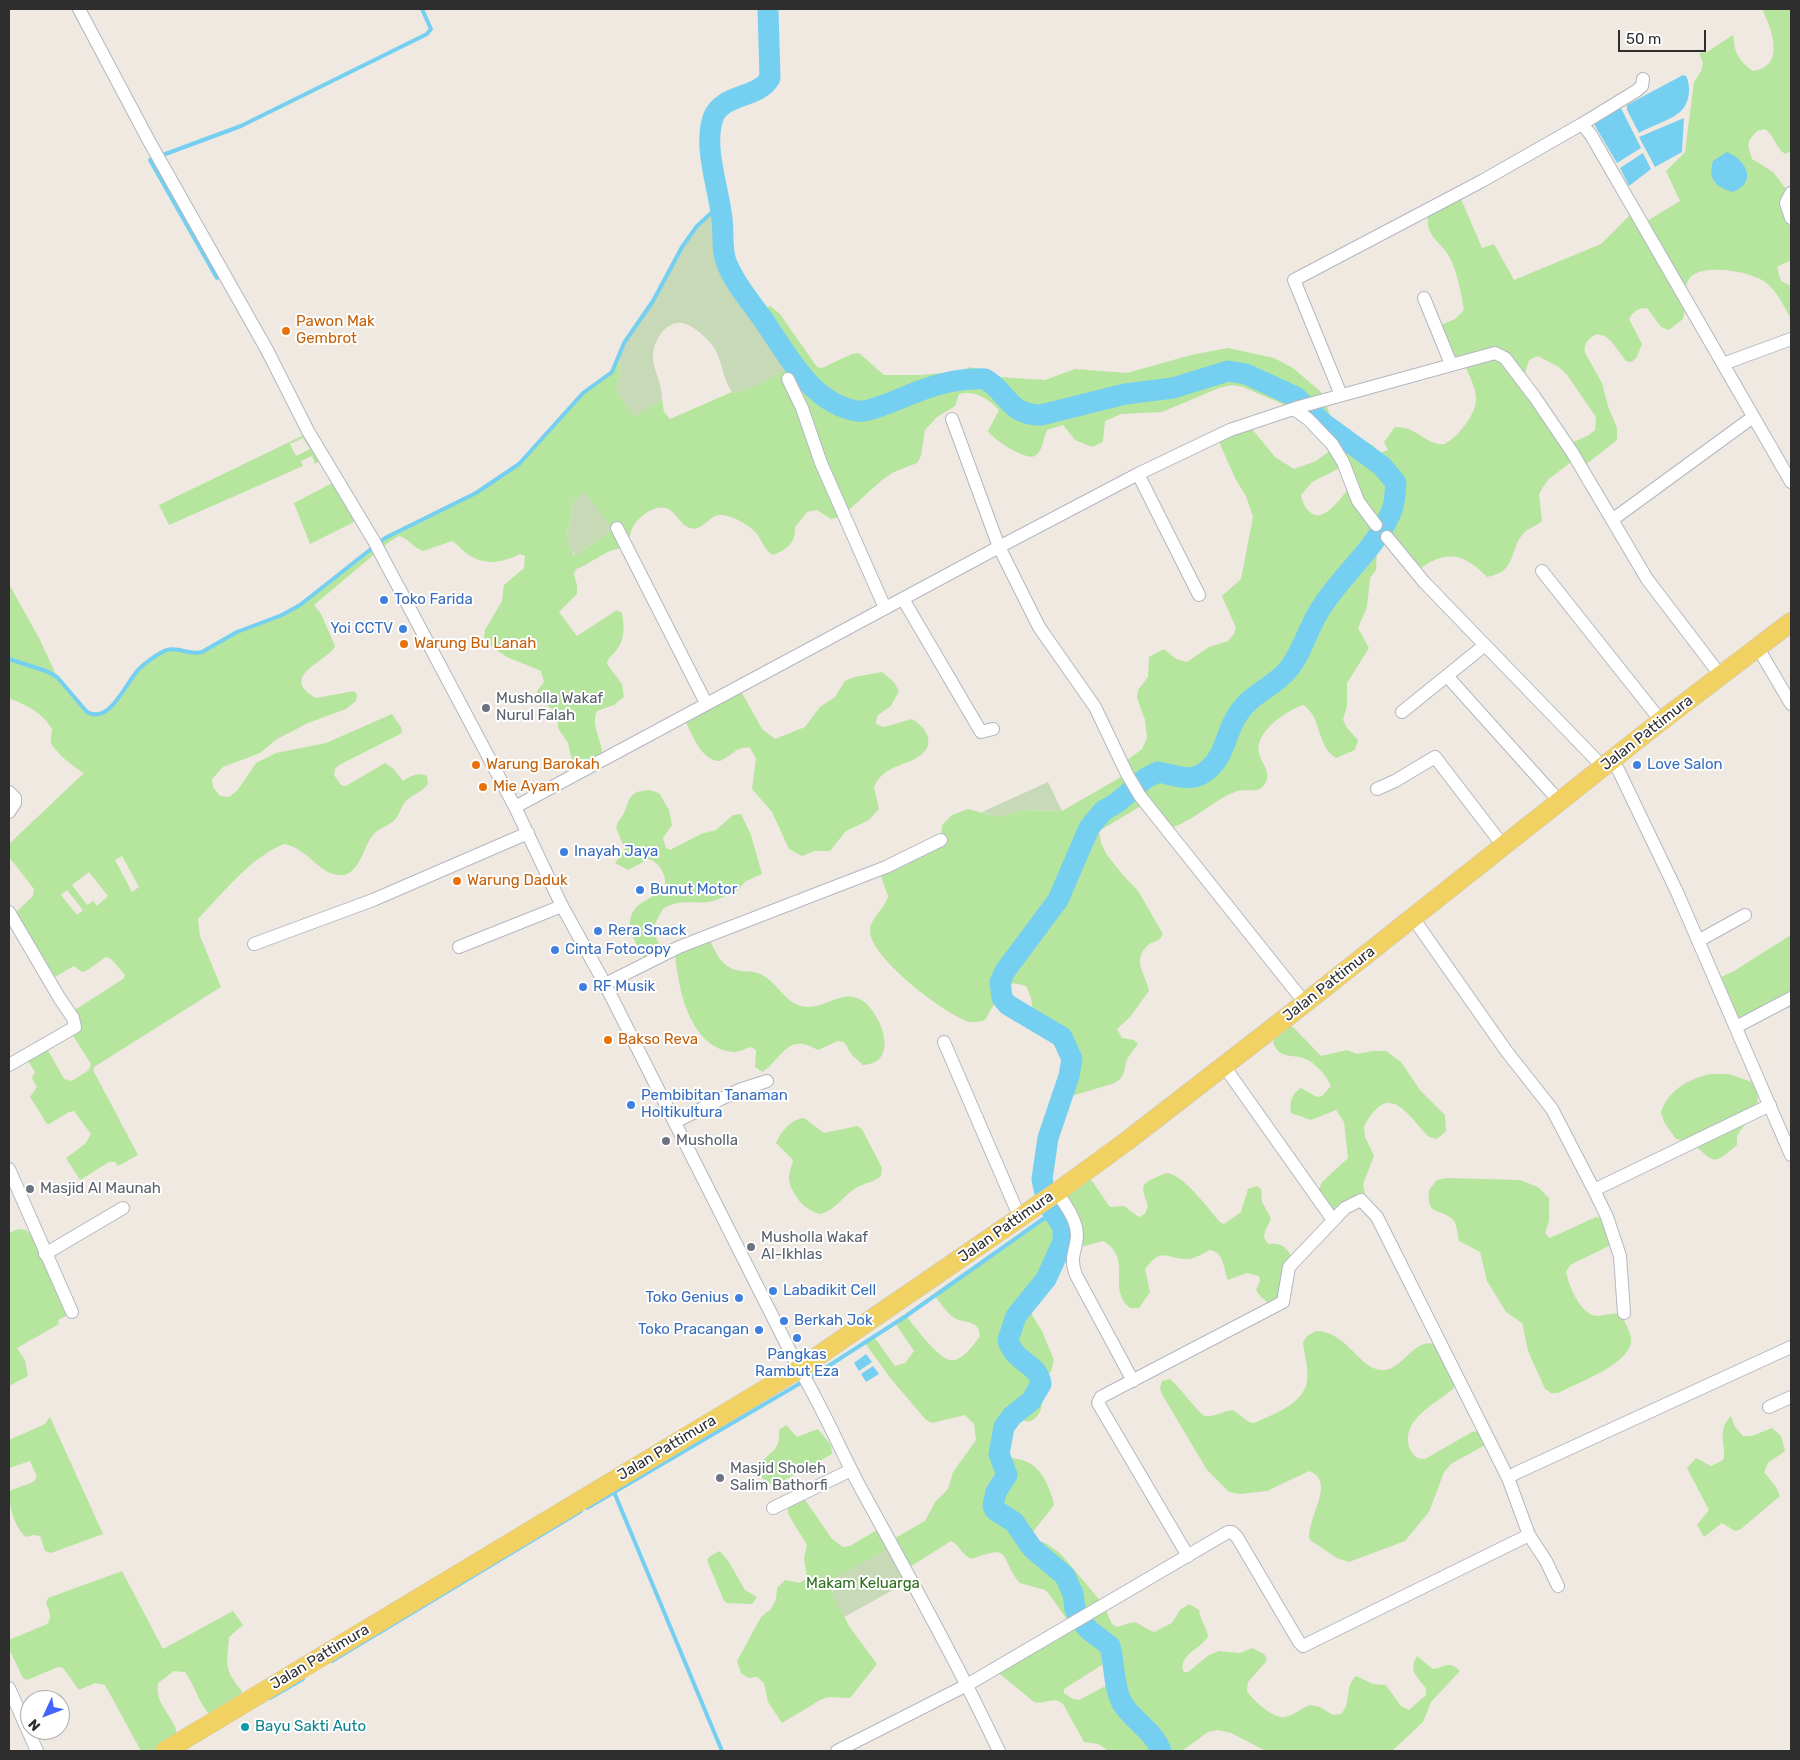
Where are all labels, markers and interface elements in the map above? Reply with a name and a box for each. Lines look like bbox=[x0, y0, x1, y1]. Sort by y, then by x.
scale bar bbox=[1620, 20, 1708, 52]
text: 50 m bbox=[1626, 30, 1661, 48]
place label: Pawon Mak Gembrot bbox=[296, 313, 375, 348]
marker: Pawon Mak Gembrot bbox=[280, 325, 292, 337]
place label: Toko Farida bbox=[394, 591, 473, 609]
marker: Toko Farida bbox=[378, 594, 390, 606]
place label: Yoi CCTV bbox=[330, 620, 393, 638]
marker: Yoi CCTV bbox=[397, 623, 409, 635]
place label: Warung Bu Lanah bbox=[414, 635, 536, 653]
marker: Warung Bu Lanah bbox=[398, 638, 410, 650]
place label: Musholla Wakaf Nurul Falah bbox=[496, 690, 603, 725]
street label: Jalan Pattimura bbox=[1597, 692, 1697, 774]
marker: Musholla Wakaf Nurul Falah bbox=[480, 702, 492, 714]
place label: Warung Barokah bbox=[486, 756, 600, 774]
place label: Love Salon bbox=[1647, 756, 1723, 774]
marker: Warung Barokah bbox=[470, 759, 482, 771]
marker: Love Salon bbox=[1631, 759, 1643, 771]
place label: Mie Ayam bbox=[493, 778, 560, 796]
marker: Mie Ayam bbox=[477, 781, 489, 793]
place label: Inayah Jaya bbox=[574, 843, 658, 861]
marker: Inayah Jaya bbox=[558, 846, 570, 858]
place label: Warung Daduk bbox=[467, 872, 568, 890]
marker: Warung Daduk bbox=[451, 875, 463, 887]
place label: Bunut Motor bbox=[650, 881, 737, 899]
marker: Bunut Motor bbox=[634, 884, 646, 896]
place label: Rera Snack bbox=[608, 922, 686, 940]
marker: Rera Snack bbox=[592, 925, 604, 937]
place label: Cinta Fotocopy bbox=[565, 941, 671, 959]
street label: Jalan Pattimura bbox=[1279, 943, 1379, 1025]
marker: Cinta Fotocopy bbox=[549, 944, 561, 956]
place label: RF Musik bbox=[593, 978, 655, 996]
marker: RF Musik bbox=[577, 981, 589, 993]
place label: Bakso Reva bbox=[618, 1031, 698, 1049]
marker: Bakso Reva bbox=[602, 1034, 614, 1046]
place label: Pembibitan Tanaman Holtikultura bbox=[641, 1087, 788, 1122]
marker: Pembibitan Tanaman Holtikultura bbox=[625, 1099, 637, 1111]
place label: Musholla bbox=[676, 1132, 738, 1150]
marker: Musholla bbox=[660, 1135, 672, 1147]
place label: Masjid Al Maunah bbox=[40, 1180, 161, 1198]
marker: Masjid Al Maunah bbox=[24, 1183, 36, 1195]
street label: Jalan Pattimura bbox=[955, 1188, 1057, 1266]
place label: Musholla Wakaf Al-Ikhlas bbox=[761, 1229, 868, 1264]
marker: Musholla Wakaf Al-Ikhlas bbox=[745, 1241, 757, 1253]
place label: Labadikit Cell bbox=[783, 1282, 876, 1300]
marker: Labadikit Cell bbox=[767, 1285, 779, 1297]
place label: Toko Genius bbox=[645, 1289, 729, 1307]
marker: Toko Genius bbox=[733, 1292, 745, 1304]
place label: Berkah Jok bbox=[794, 1312, 873, 1330]
marker: Berkah Jok bbox=[778, 1315, 790, 1327]
place label: Toko Pracangan bbox=[638, 1321, 749, 1339]
marker: Toko Pracangan bbox=[753, 1324, 765, 1336]
marker: Pangkas Rambut Eza bbox=[791, 1332, 803, 1344]
place label: Pangkas Rambut Eza bbox=[755, 1346, 839, 1381]
street label: Jalan Pattimura bbox=[614, 1412, 720, 1484]
place label: Masjid Sholeh Salim Bathorfi bbox=[730, 1460, 828, 1495]
marker: Masjid Sholeh Salim Bathorfi bbox=[714, 1472, 726, 1484]
park label: Makam Keluarga bbox=[806, 1575, 920, 1593]
street label: Jalan Pattimura bbox=[267, 1621, 373, 1693]
north arrow bbox=[20, 1690, 70, 1740]
text: N bbox=[25, 1715, 44, 1734]
place label: Bayu Sakti Auto bbox=[255, 1718, 366, 1736]
marker: Bayu Sakti Auto bbox=[239, 1721, 251, 1733]

